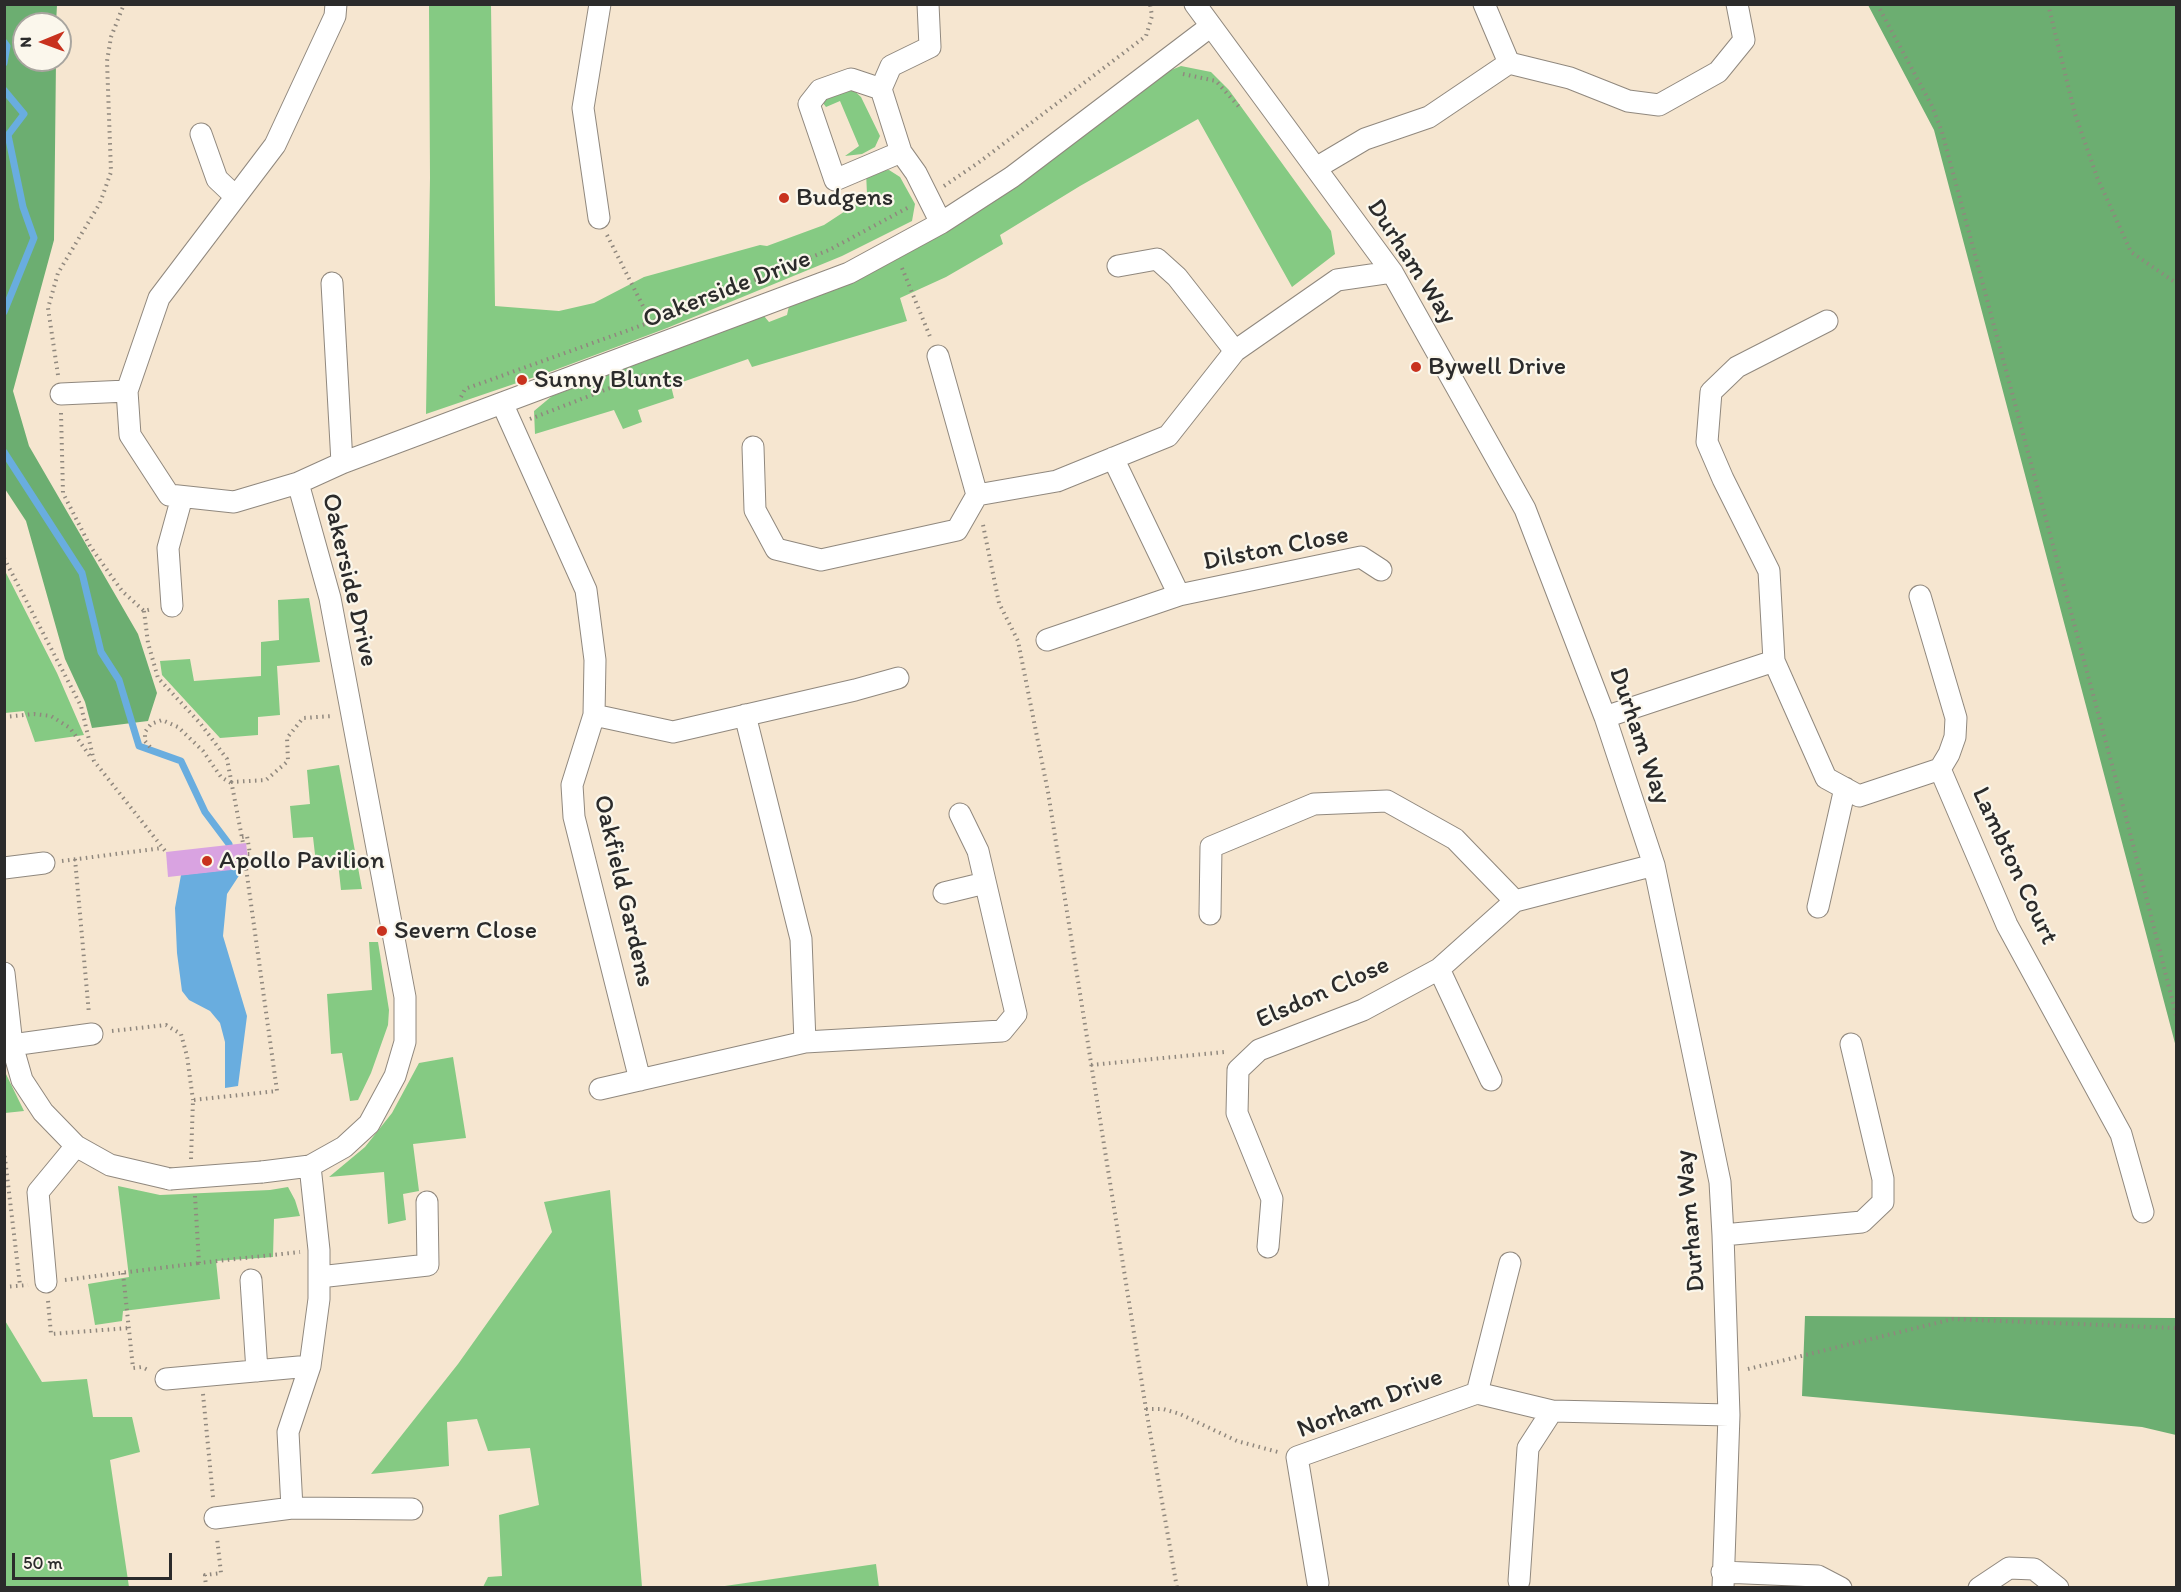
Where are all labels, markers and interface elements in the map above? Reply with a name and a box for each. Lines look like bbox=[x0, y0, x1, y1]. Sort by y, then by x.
north arrow bbox=[12, 12, 72, 72]
text: N bbox=[16, 37, 35, 48]
place label: Budgens bbox=[796, 182, 893, 214]
marker: Budgens bbox=[777, 191, 791, 205]
street label: Durham Way bbox=[1359, 194, 1463, 330]
street label: Oakerside Drive bbox=[639, 244, 815, 336]
place label: Bywell Drive bbox=[1428, 351, 1566, 383]
marker: Bywell Drive bbox=[1409, 360, 1423, 374]
place label: Sunny Blunts bbox=[534, 364, 683, 396]
marker: Sunny Blunts bbox=[515, 373, 529, 387]
street label: Oakerside Drive bbox=[314, 490, 384, 670]
street label: Dilston Close bbox=[1201, 520, 1351, 578]
street label: Durham Way bbox=[1601, 664, 1677, 808]
street label: Lambton Court bbox=[1964, 782, 2064, 950]
street label: Oakfield Gardens bbox=[586, 792, 660, 990]
place label: Apollo Pavilion bbox=[219, 845, 385, 877]
marker: Apollo Pavilion bbox=[200, 854, 214, 868]
place label: Severn Close bbox=[394, 915, 537, 947]
marker: Severn Close bbox=[375, 924, 389, 938]
street label: Elsdon Close bbox=[1252, 950, 1394, 1036]
street label: Durham Way bbox=[1669, 1149, 1713, 1293]
street label: Norham Drive bbox=[1293, 1362, 1447, 1446]
scale bar bbox=[15, 1541, 176, 1579]
text: 50 m bbox=[23, 1552, 63, 1574]

